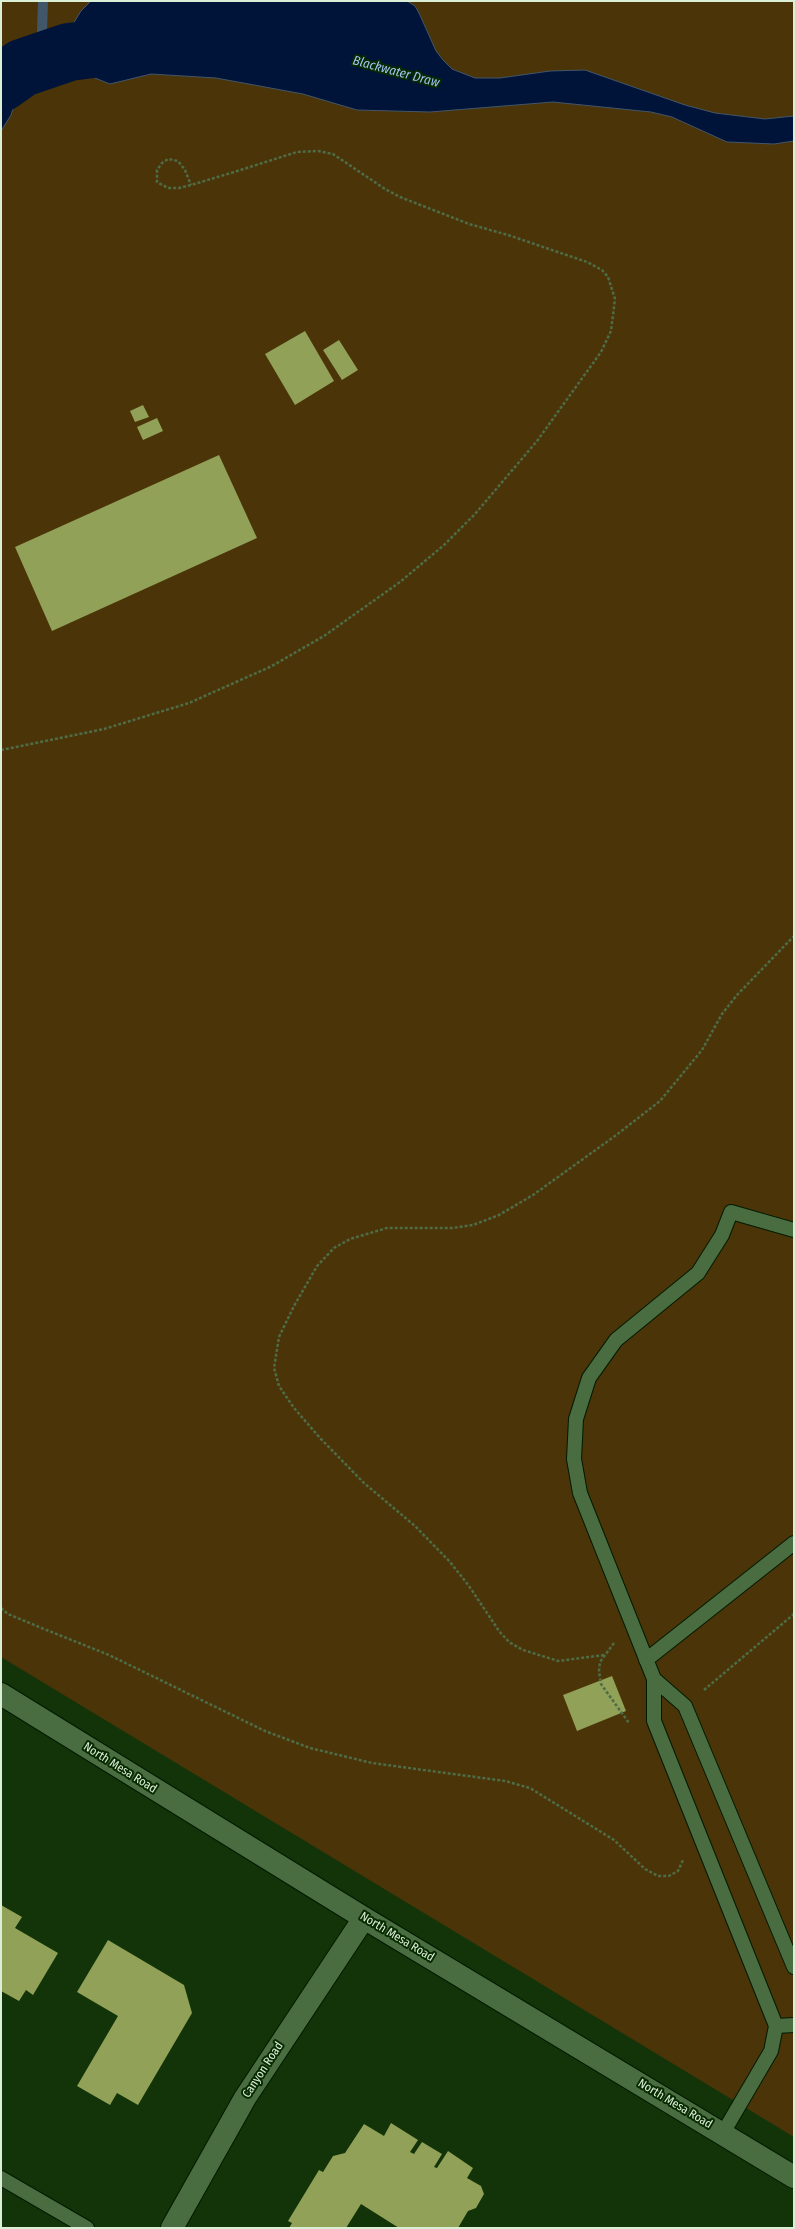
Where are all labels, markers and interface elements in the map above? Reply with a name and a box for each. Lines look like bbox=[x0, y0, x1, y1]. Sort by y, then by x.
water label: Blackwater Draw bbox=[351, 53, 441, 91]
street label: North Mesa Road bbox=[81, 1740, 159, 1796]
street label: North Mesa Road bbox=[357, 1909, 437, 1965]
street label: Canyon Road bbox=[240, 2039, 286, 2101]
street label: North Mesa Road bbox=[635, 2076, 715, 2132]

